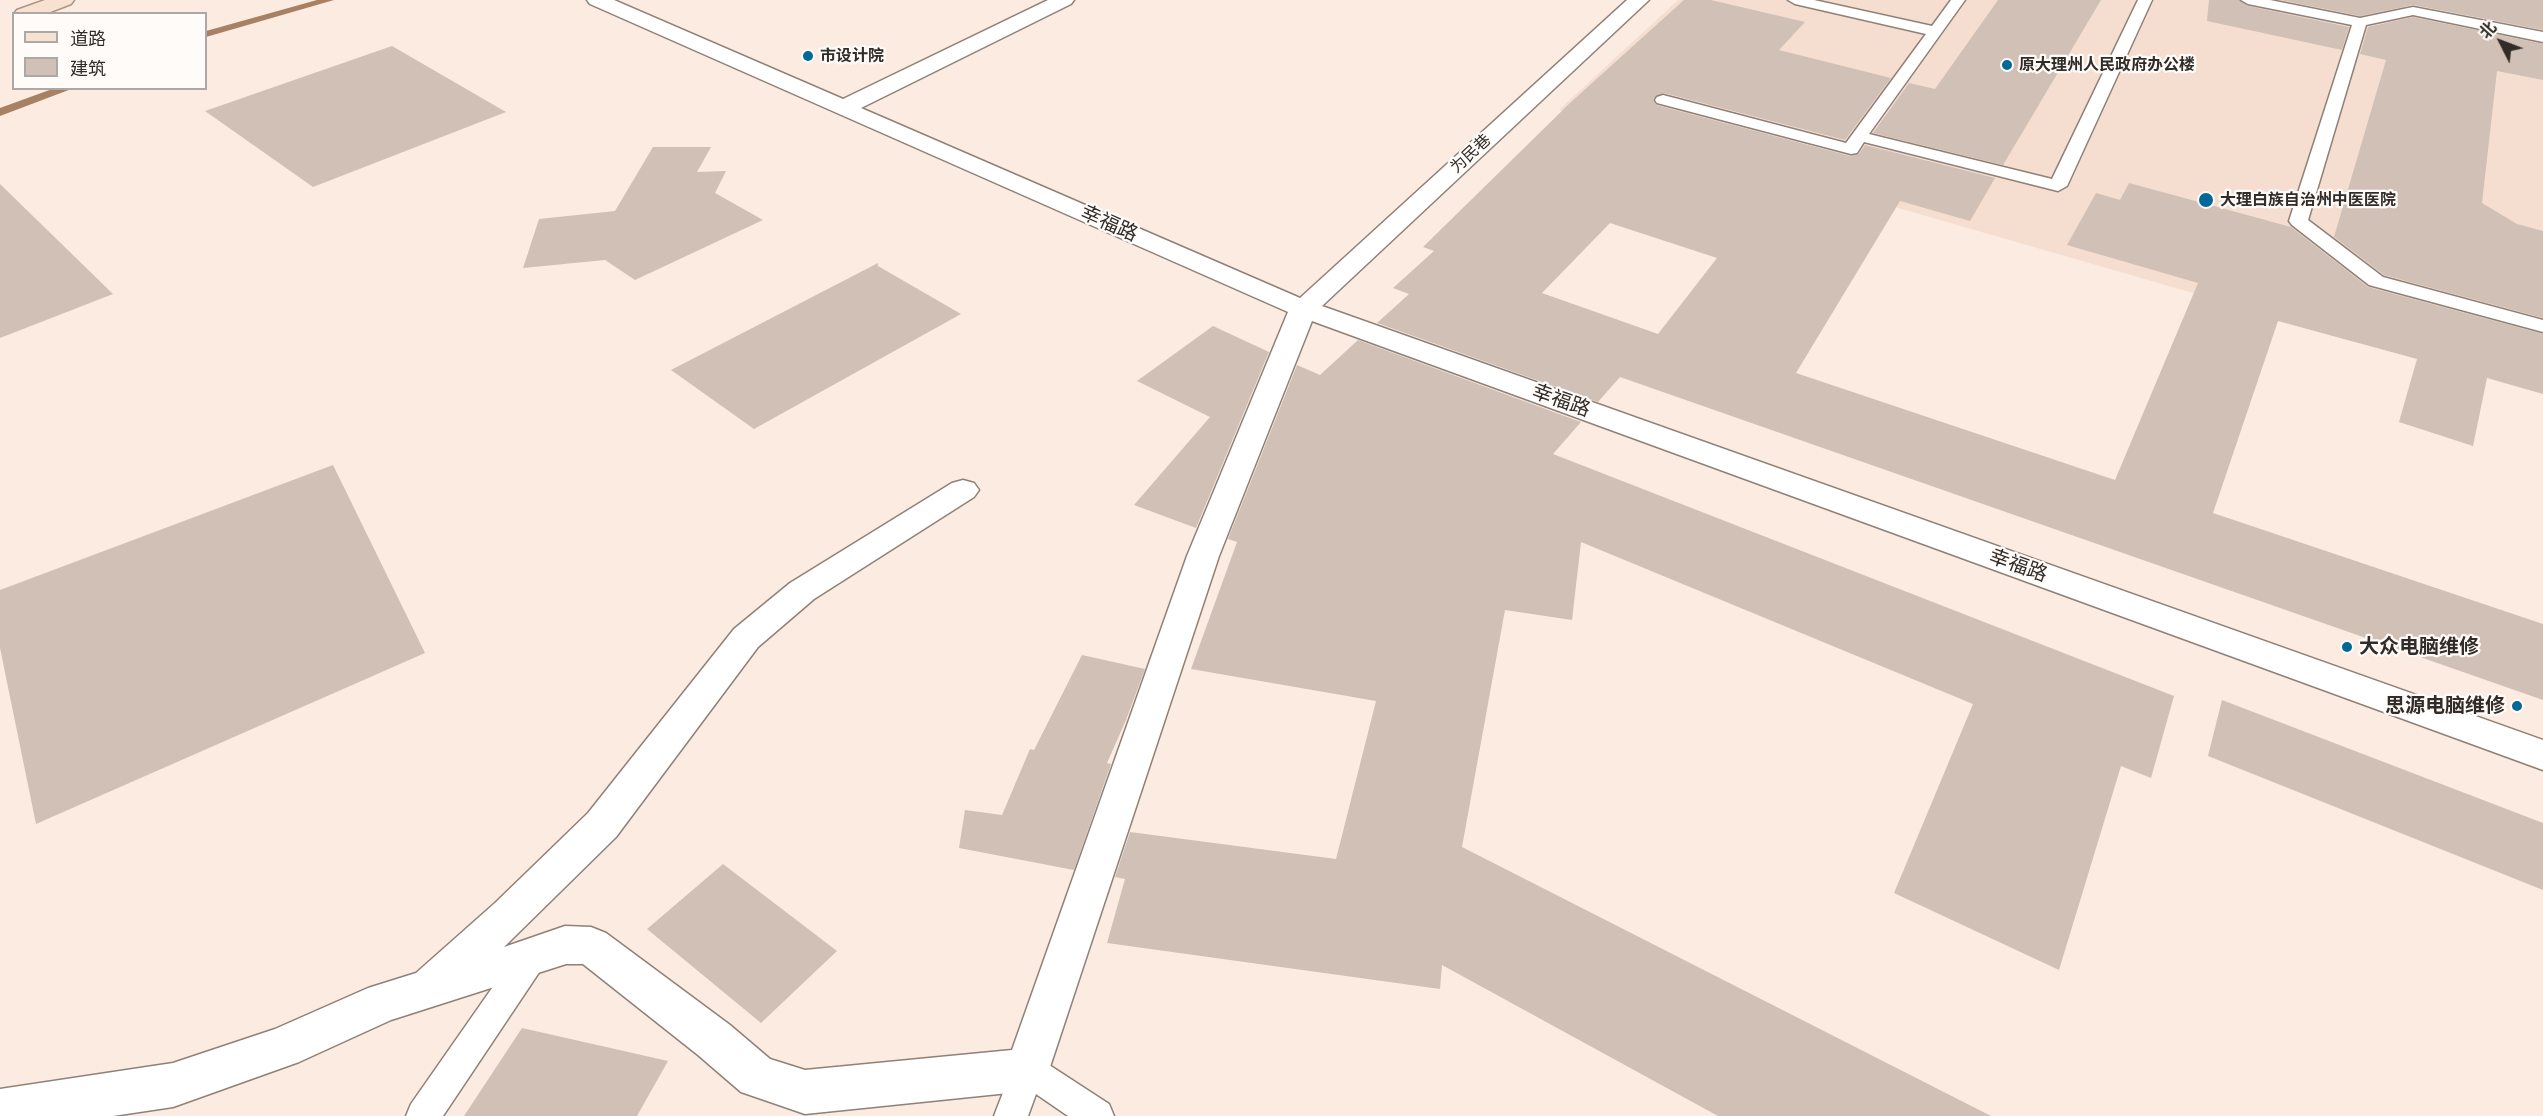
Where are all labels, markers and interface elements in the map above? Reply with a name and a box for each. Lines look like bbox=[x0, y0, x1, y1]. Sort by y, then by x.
legend bbox=[12, 12, 207, 90]
north arrow bbox=[2471, 12, 2531, 72]
text: 北 bbox=[2475, 17, 2500, 43]
text: 道路 bbox=[70, 27, 106, 50]
place label: 市设计院 bbox=[820, 46, 884, 66]
marker: 市设计院 bbox=[801, 49, 815, 63]
place label: 原大理州人民政府办公楼 bbox=[2019, 55, 2195, 75]
text: 建筑 bbox=[70, 57, 106, 80]
marker: 原大理州人民政府办公楼 bbox=[2000, 58, 2014, 72]
street label: 为民巷 bbox=[1447, 131, 1495, 177]
place label: 大理白族自治州中医医院 bbox=[2220, 190, 2396, 210]
marker: 大理白族自治州中医医院 bbox=[2197, 191, 2215, 209]
street label: 幸福路 bbox=[1077, 201, 1141, 247]
street label: 幸福路 bbox=[1529, 379, 1593, 423]
street label: 幸福路 bbox=[1986, 544, 2050, 588]
place label: 大众电脑维修 bbox=[2359, 635, 2479, 659]
marker: 大众电脑维修 bbox=[2340, 640, 2354, 654]
place label: 思源电脑维修 bbox=[2385, 694, 2505, 718]
marker: 思源电脑维修 bbox=[2510, 699, 2524, 713]

